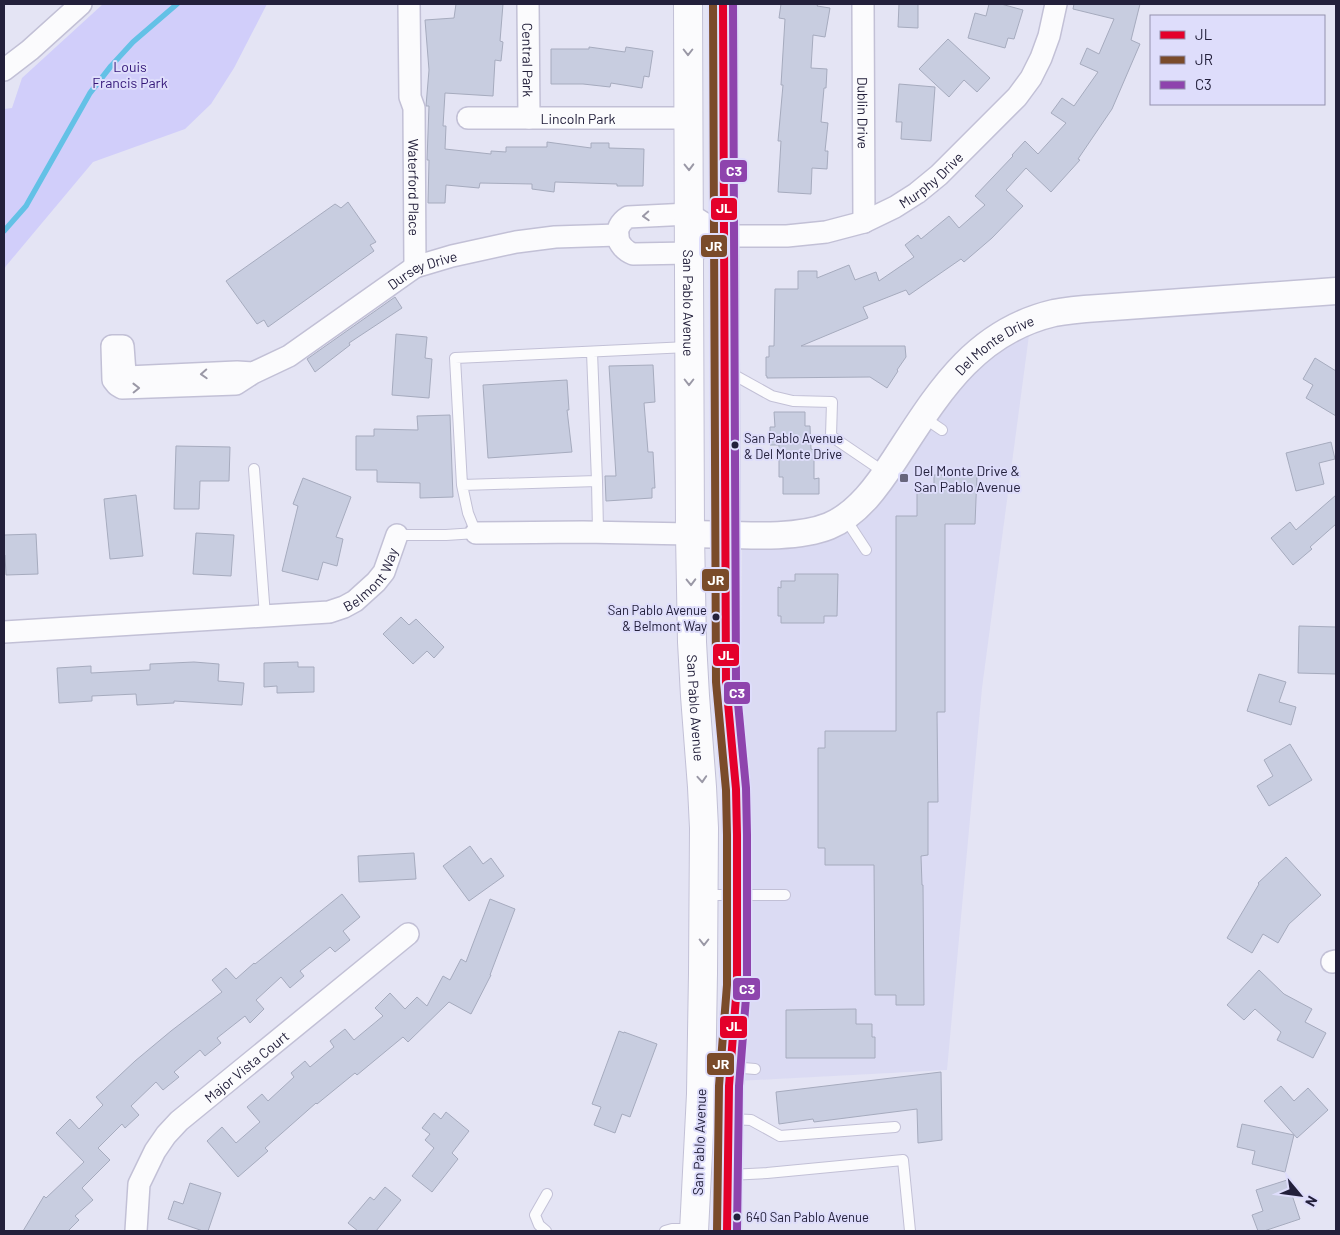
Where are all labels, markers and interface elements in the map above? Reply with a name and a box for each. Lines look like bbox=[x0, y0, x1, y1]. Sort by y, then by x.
legend bbox=[1150, 15, 1325, 105]
street label: Central Park bbox=[520, 23, 537, 97]
text: JL bbox=[1195, 25, 1212, 43]
one-way arrow bbox=[683, 49, 693, 57]
text: JR bbox=[1195, 50, 1213, 68]
park label: Louis Francis Park bbox=[92, 58, 168, 91]
text: C3 bbox=[1195, 75, 1212, 93]
street label: Dublin Drive bbox=[855, 77, 872, 149]
street label: Lincoln Park bbox=[541, 110, 616, 127]
street label: Waterford Place bbox=[406, 139, 423, 236]
street label: Murphy Drive bbox=[895, 148, 966, 211]
line badge: C3 bbox=[719, 159, 748, 183]
text: C3 bbox=[726, 162, 742, 179]
one-way arrow bbox=[684, 164, 694, 171]
line badge: JL bbox=[710, 197, 738, 221]
text: JL bbox=[716, 199, 732, 216]
one-way arrow bbox=[642, 210, 650, 221]
line badge: JR bbox=[700, 234, 728, 258]
text: JR bbox=[706, 237, 723, 254]
street label: Dursey Drive bbox=[384, 247, 459, 292]
street label: San Pablo Avenue bbox=[680, 249, 698, 357]
street label: Del Monte Drive bbox=[951, 311, 1036, 378]
one-way arrow bbox=[200, 368, 208, 379]
one-way arrow bbox=[684, 378, 694, 386]
one-way arrow bbox=[132, 383, 140, 393]
place label: San Pablo Avenue & Del Monte Drive bbox=[744, 430, 843, 462]
marker: San Pablo Avenue & Del Monte Drive bbox=[730, 440, 740, 450]
place label: Del Monte Drive & San Pablo Avenue bbox=[914, 462, 1021, 495]
marker: Del Monte Drive & San Pablo Avenue bbox=[898, 472, 910, 484]
street label: Belmont Way bbox=[340, 545, 401, 614]
line badge: JR bbox=[701, 568, 730, 592]
text: JR bbox=[708, 571, 725, 588]
one-way arrow bbox=[686, 579, 696, 587]
place label: San Pablo Avenue & Belmont Way bbox=[608, 602, 707, 634]
marker: San Pablo Avenue & Belmont Way bbox=[711, 612, 721, 622]
line badge: JL bbox=[712, 643, 740, 667]
text: JL bbox=[718, 646, 734, 663]
street label: San Pablo Avenue bbox=[684, 654, 708, 762]
line badge: C3 bbox=[723, 681, 751, 705]
text: C3 bbox=[729, 684, 745, 701]
one-way arrow bbox=[696, 776, 707, 784]
one-way arrow bbox=[698, 938, 709, 946]
line badge: C3 bbox=[732, 977, 761, 1001]
text: C3 bbox=[739, 980, 755, 997]
line badge: JL bbox=[719, 1015, 748, 1039]
text: JL bbox=[726, 1017, 742, 1034]
street label: Major Vista Court bbox=[201, 1027, 292, 1106]
line badge: JR bbox=[706, 1052, 735, 1076]
text: JR bbox=[713, 1055, 730, 1072]
street label: San Pablo Avenue bbox=[689, 1088, 709, 1196]
north arrow bbox=[1275, 1170, 1325, 1220]
text: N bbox=[1302, 1193, 1321, 1210]
place label: 640 San Pablo Avenue bbox=[746, 1209, 869, 1225]
marker: 640 San Pablo Avenue bbox=[732, 1212, 742, 1222]

